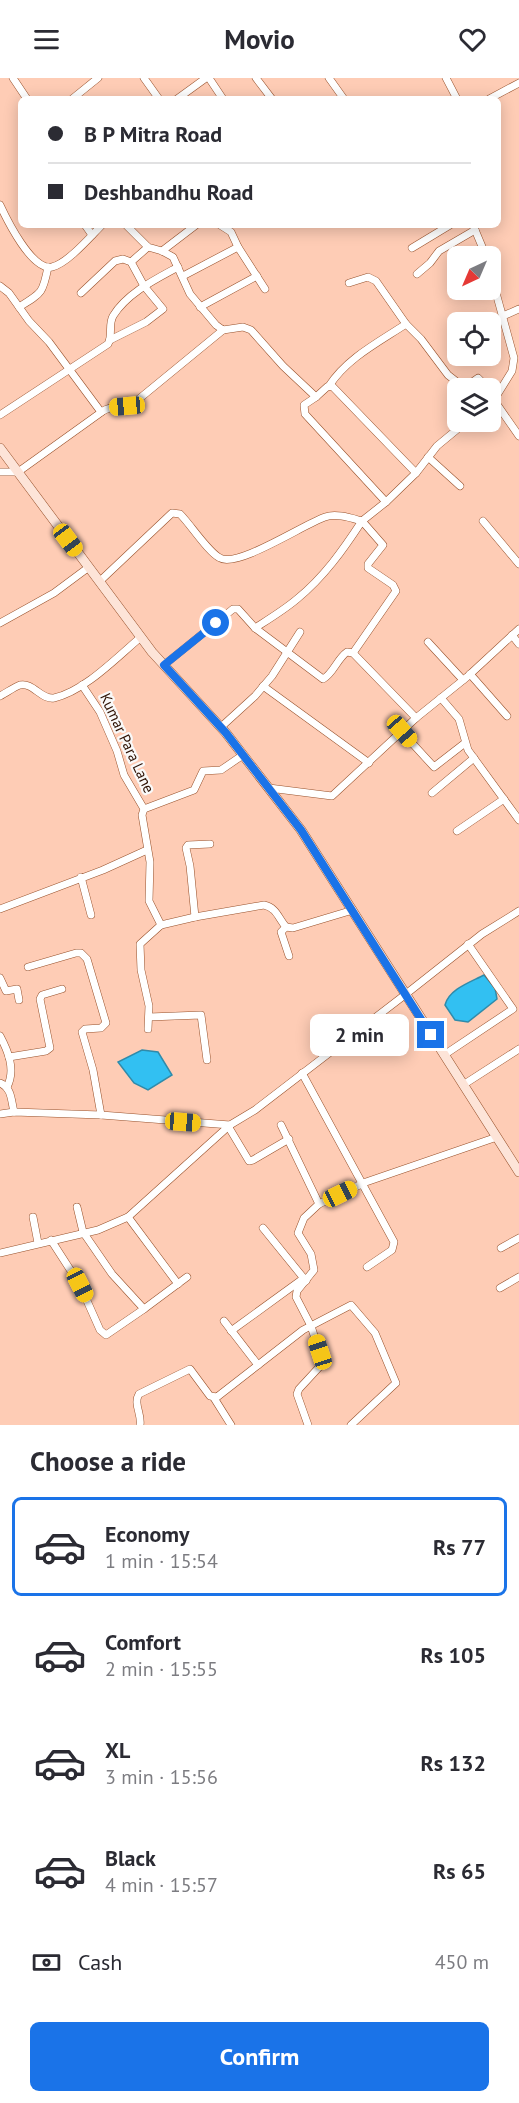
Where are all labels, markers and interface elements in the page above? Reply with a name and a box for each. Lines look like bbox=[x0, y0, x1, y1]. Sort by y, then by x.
text: Movio bbox=[224, 22, 295, 56]
icon: menu bbox=[30, 23, 63, 56]
icon: heart bbox=[456, 23, 489, 56]
text: B P Mitra Road bbox=[84, 120, 222, 148]
text: Deshbandhu Road bbox=[84, 178, 253, 206]
north arrow bbox=[447, 246, 501, 300]
map controls bbox=[447, 246, 501, 432]
button: locate bbox=[447, 312, 501, 366]
button: layers bbox=[447, 378, 501, 432]
car bbox=[108, 395, 146, 417]
car bbox=[50, 520, 86, 560]
route start bbox=[202, 609, 229, 636]
street label: Kumar Para Lane bbox=[96, 690, 159, 796]
car bbox=[383, 712, 421, 750]
callout: 2 min bbox=[311, 1014, 410, 1056]
route end bbox=[417, 1021, 444, 1048]
text: 2 min bbox=[335, 1022, 384, 1048]
car bbox=[164, 1112, 202, 1132]
car bbox=[320, 1178, 360, 1210]
car bbox=[64, 1265, 96, 1305]
car bbox=[306, 1332, 334, 1372]
text: Choose a ride bbox=[30, 1444, 186, 1478]
icon: car bbox=[33, 1520, 87, 1574]
text: Economy bbox=[105, 1520, 189, 1548]
text: Rs 77 bbox=[433, 1533, 486, 1561]
text: 1 min · 15:54 bbox=[105, 1548, 218, 1574]
icon: car bbox=[33, 1628, 87, 1682]
text: Comfort bbox=[105, 1628, 181, 1656]
text: Rs 105 bbox=[420, 1641, 486, 1669]
text: 2 min · 15:55 bbox=[105, 1656, 218, 1682]
icon: car bbox=[33, 1736, 87, 1790]
text: XL bbox=[105, 1736, 130, 1764]
text: Rs 132 bbox=[420, 1749, 486, 1777]
text: 3 min · 15:56 bbox=[105, 1764, 218, 1790]
icon: car bbox=[33, 1844, 87, 1898]
text: Black bbox=[105, 1844, 156, 1872]
text: Rs 65 bbox=[433, 1857, 486, 1885]
text: 4 min · 15:57 bbox=[105, 1872, 218, 1898]
icon: cash bbox=[30, 1946, 63, 1979]
text: Cash bbox=[78, 1948, 122, 1976]
text: 450 m bbox=[435, 1949, 489, 1975]
button: Confirm bbox=[30, 2022, 489, 2091]

